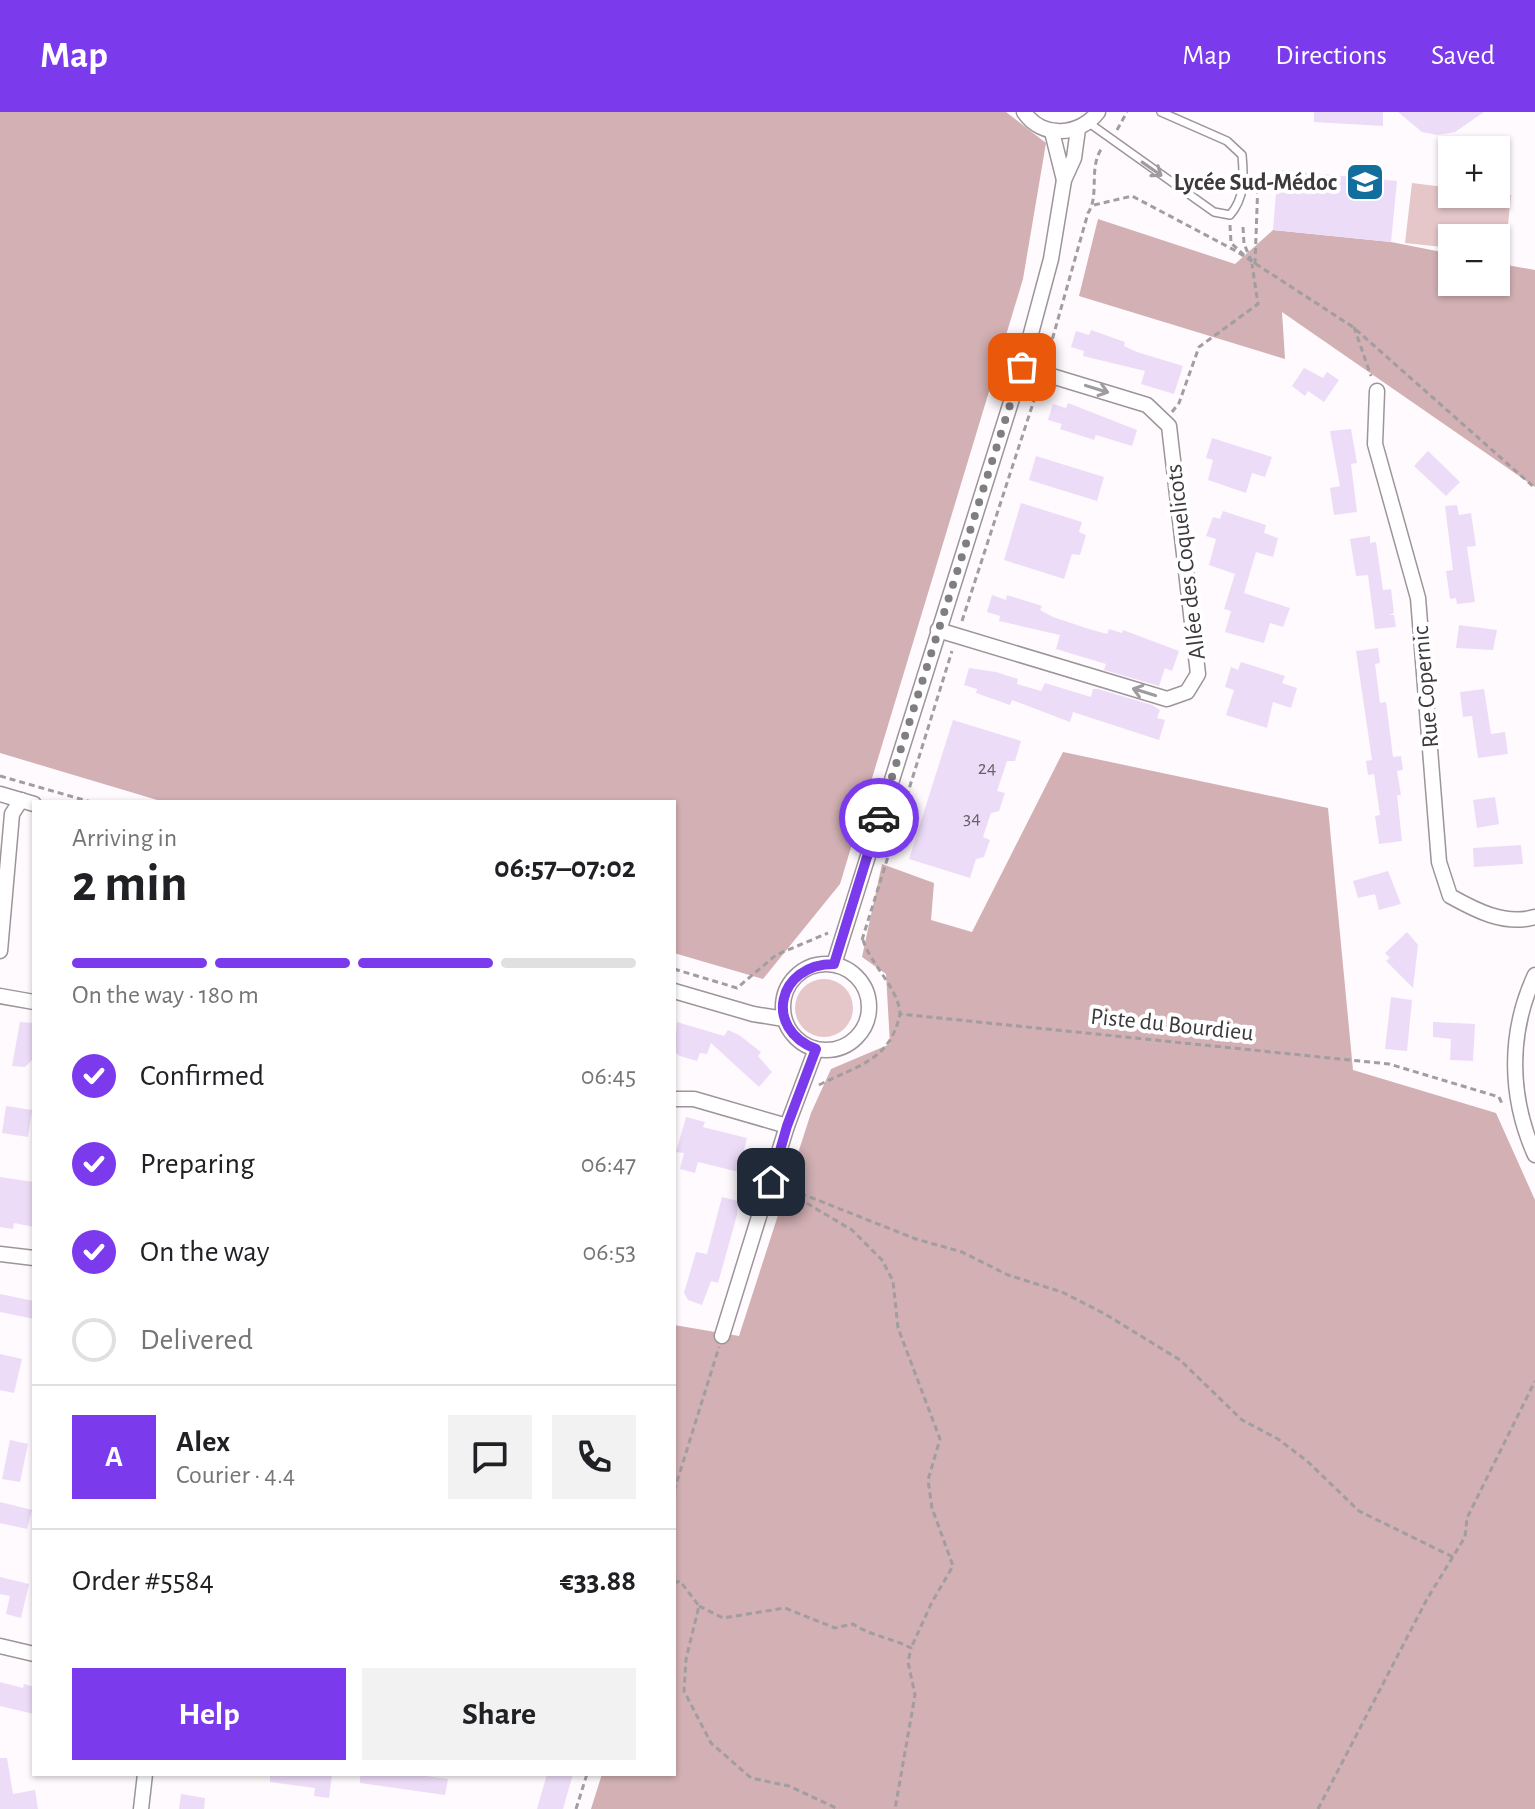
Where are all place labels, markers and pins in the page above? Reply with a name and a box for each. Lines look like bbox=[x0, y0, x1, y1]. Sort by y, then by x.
school or university icon: Lycée Sud-Médoc bbox=[1344, 161, 1386, 203]
place label: Lycée Sud-Médoc bbox=[1174, 171, 1337, 195]
pin bbox=[988, 333, 1056, 401]
pin bbox=[737, 1148, 805, 1216]

